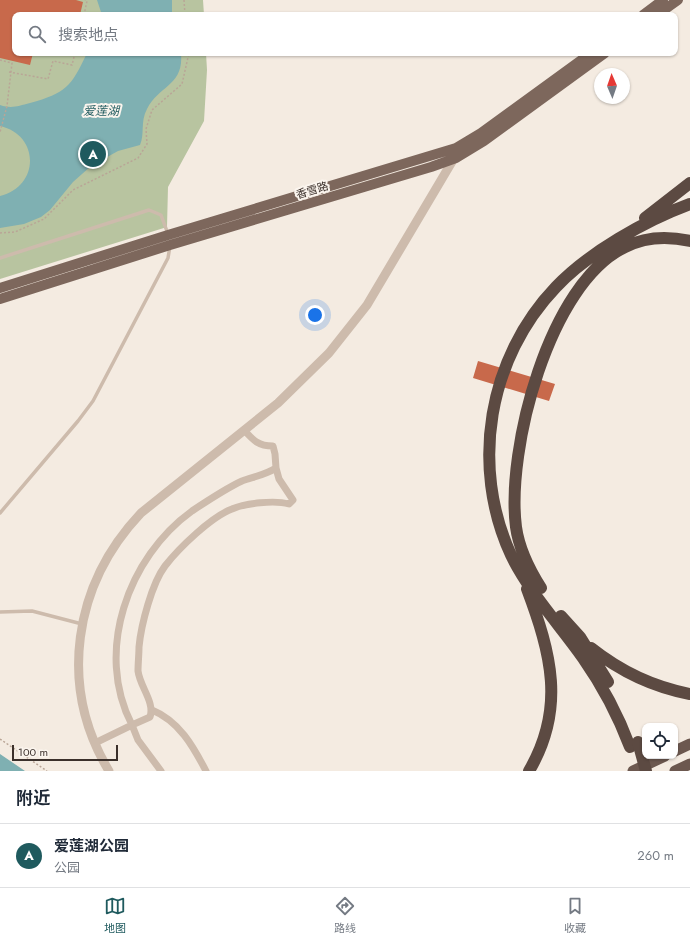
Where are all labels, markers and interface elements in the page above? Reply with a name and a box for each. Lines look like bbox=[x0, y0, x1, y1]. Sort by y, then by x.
search box bbox=[12, 12, 678, 56]
icon: search bbox=[26, 23, 48, 45]
text: 搜索地点 bbox=[58, 24, 118, 46]
north arrow bbox=[594, 68, 630, 104]
water label: 爱莲湖 bbox=[83, 102, 121, 120]
pin: A bbox=[80, 139, 106, 169]
street label: 香雪路 bbox=[294, 178, 330, 202]
your location bbox=[305, 305, 325, 325]
map controls bbox=[642, 723, 678, 759]
button: locate bbox=[642, 723, 678, 759]
scale bar bbox=[12, 743, 118, 762]
text: 100 m bbox=[18, 744, 48, 760]
text: 附近 bbox=[16, 786, 50, 810]
text: 爱莲湖公园 bbox=[54, 835, 129, 857]
text: A bbox=[24, 846, 34, 865]
text: 260 m bbox=[637, 846, 674, 865]
text: 公园 bbox=[54, 858, 80, 877]
tab: 地图 bbox=[104, 895, 126, 936]
tab: 路线 bbox=[334, 895, 356, 936]
tab: 收藏 bbox=[564, 895, 586, 936]

